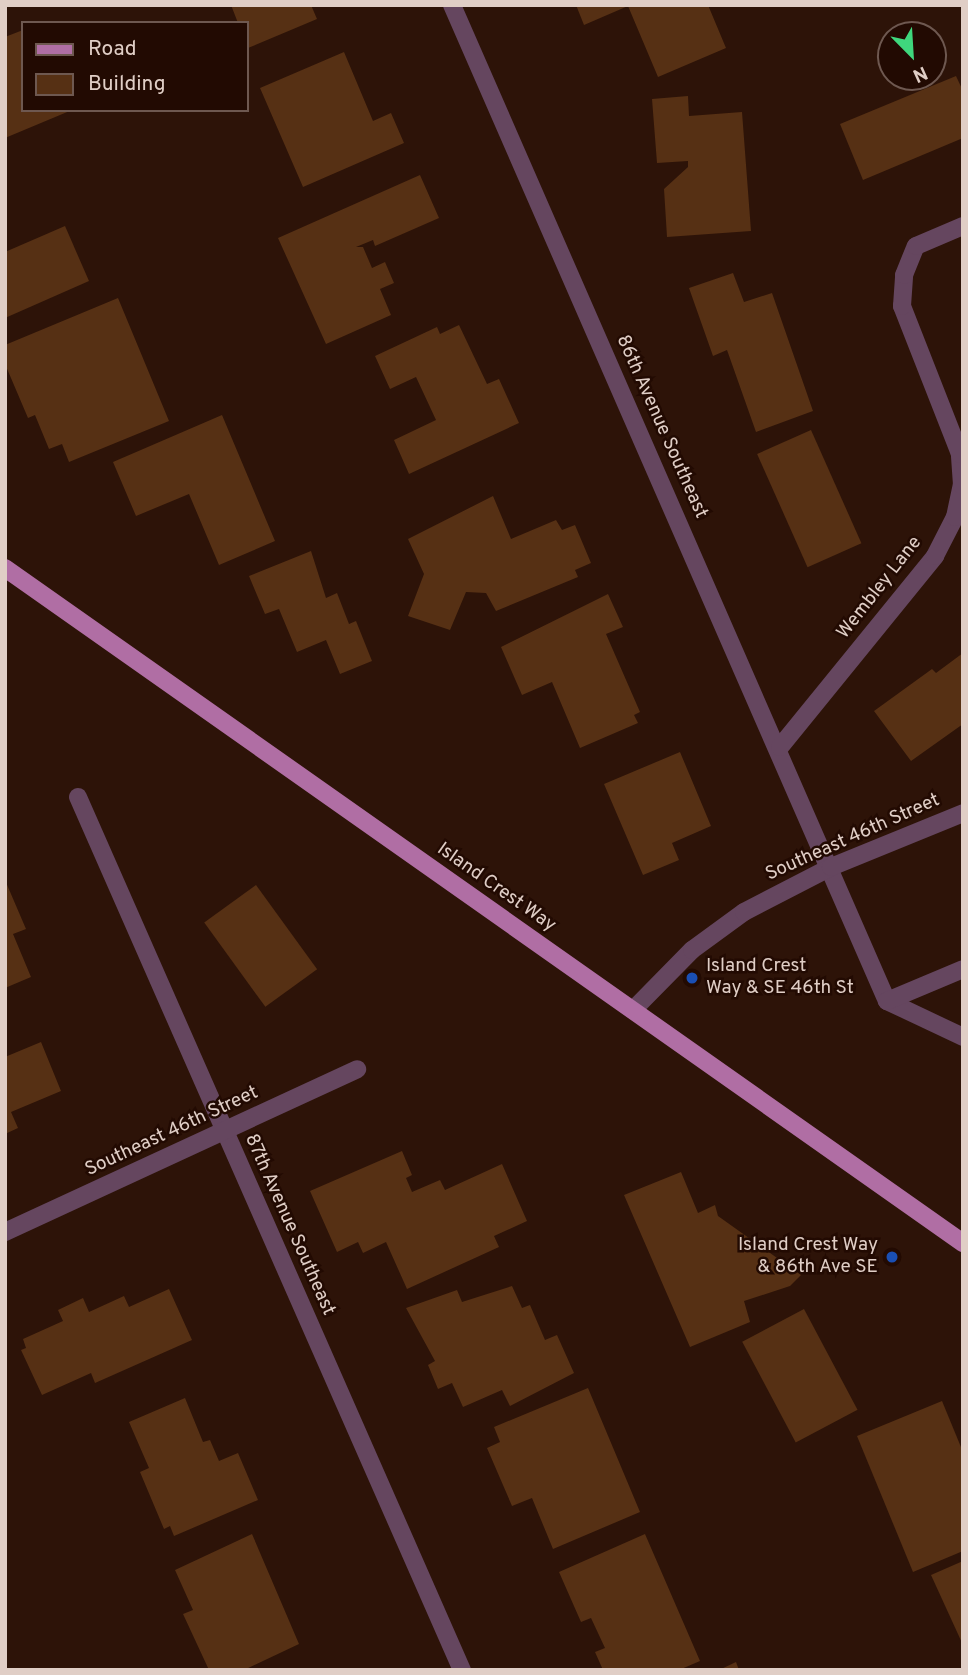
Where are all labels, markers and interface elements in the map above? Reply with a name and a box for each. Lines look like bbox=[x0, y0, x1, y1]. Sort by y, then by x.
legend bbox=[21, 21, 248, 112]
north arrow bbox=[877, 21, 947, 91]
text: Road bbox=[88, 36, 137, 63]
text: N bbox=[909, 60, 931, 87]
text: Building bbox=[88, 71, 166, 98]
street label: 86th Avenue Southeast bbox=[610, 331, 712, 523]
street label: Wembley Lane bbox=[833, 532, 927, 644]
street label: Southeast 46th Street bbox=[762, 789, 944, 887]
street label: Island Crest Way bbox=[432, 838, 560, 938]
place label: Island Crest Way & SE 46th St bbox=[706, 956, 854, 1000]
marker: Island Crest Way & SE 46th St bbox=[684, 970, 700, 986]
street label: Southeast 46th Street bbox=[82, 1082, 262, 1182]
street label: 87th Avenue Southeast bbox=[239, 1130, 339, 1320]
place label: Island Crest Way & 86th Ave SE bbox=[738, 1235, 878, 1279]
marker: Island Crest Way & 86th Ave SE bbox=[884, 1249, 900, 1265]

